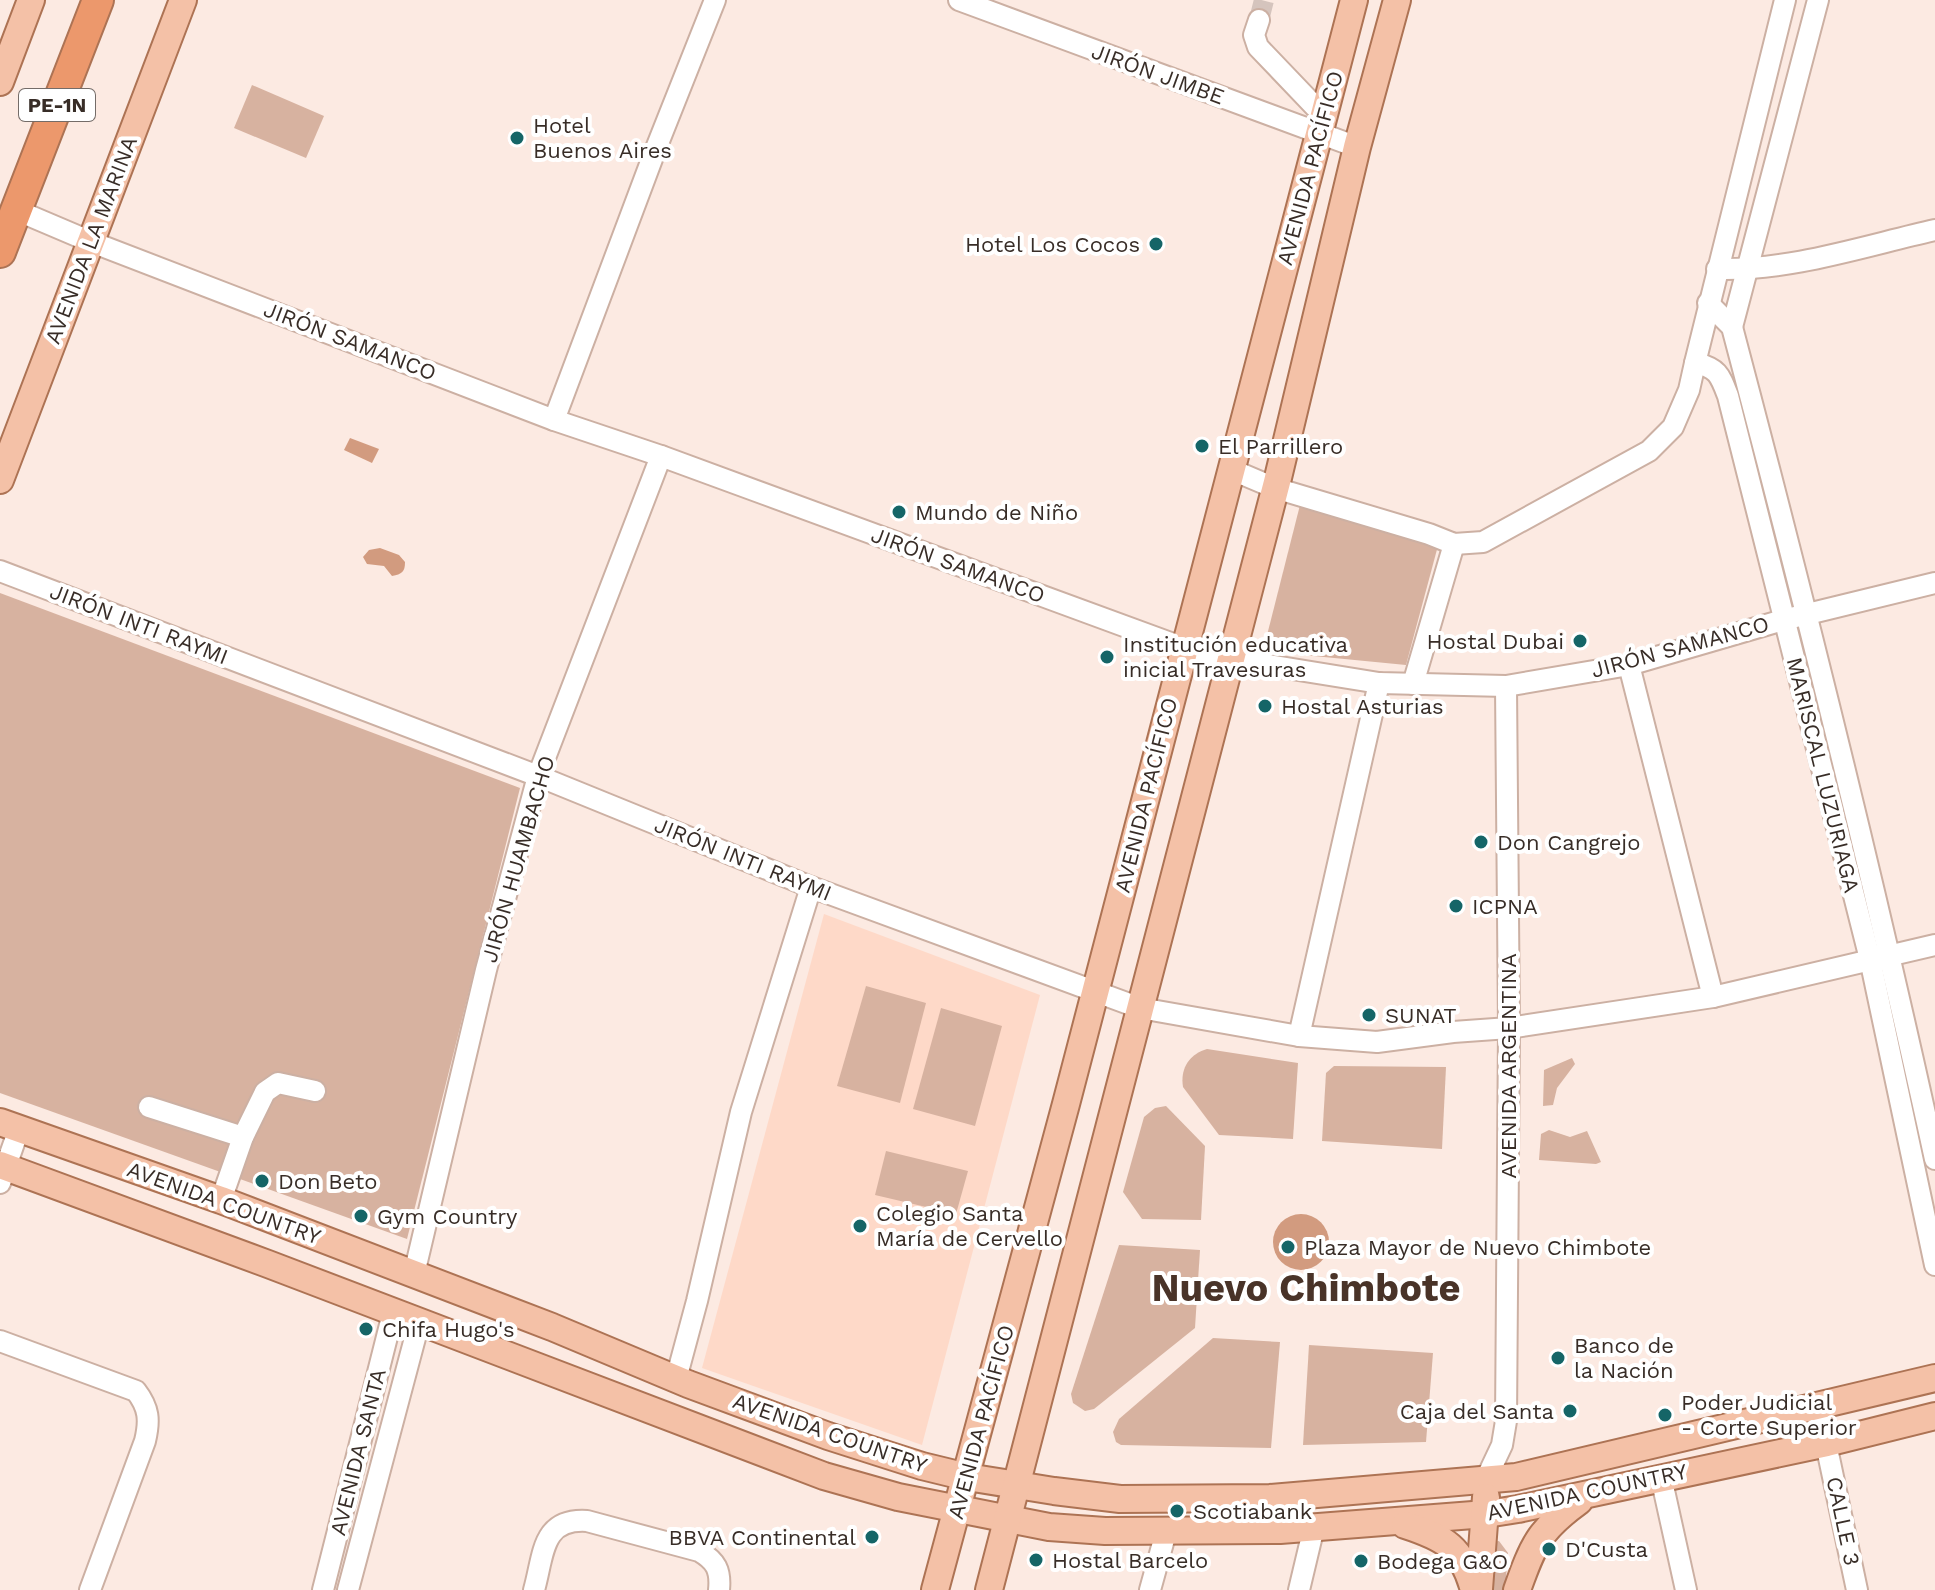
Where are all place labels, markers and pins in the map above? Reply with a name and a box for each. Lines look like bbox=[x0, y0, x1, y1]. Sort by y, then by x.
place label: Hotel Buenos Aires bbox=[533, 113, 672, 163]
marker: Hotel Buenos Aires bbox=[508, 129, 526, 147]
place label: Hotel Los Cocos bbox=[965, 232, 1140, 257]
marker: Hotel Los Cocos bbox=[1147, 235, 1165, 253]
place label: El Parrillero bbox=[1218, 434, 1343, 459]
marker: El Parrillero bbox=[1193, 437, 1211, 455]
place label: Mundo de Niño bbox=[915, 500, 1078, 525]
marker: Mundo de Niño bbox=[890, 503, 908, 521]
place label: Hostal Dubai bbox=[1427, 629, 1564, 654]
place label: Institución educativa inicial Travesuras bbox=[1123, 632, 1348, 682]
marker: Hostal Dubai bbox=[1571, 632, 1589, 650]
marker: Institución educativa inicial Travesuras bbox=[1098, 648, 1116, 666]
place label: Hostal Asturias bbox=[1281, 694, 1444, 719]
marker: Hostal Asturias bbox=[1256, 697, 1274, 715]
place label: Don Cangrejo bbox=[1497, 830, 1640, 855]
marker: Don Cangrejo bbox=[1472, 833, 1490, 851]
place label: ICPNA bbox=[1472, 894, 1538, 919]
marker: ICPNA bbox=[1447, 897, 1465, 915]
place label: SUNAT bbox=[1385, 1003, 1457, 1028]
marker: SUNAT bbox=[1360, 1006, 1378, 1024]
place label: Don Beto bbox=[278, 1169, 377, 1194]
marker: Don Beto bbox=[253, 1172, 271, 1190]
place label: Colegio Santa María de Cervello bbox=[876, 1201, 1063, 1251]
place label: Gym Country bbox=[377, 1204, 518, 1229]
marker: Gym Country bbox=[352, 1207, 370, 1225]
marker: Colegio Santa María de Cervello bbox=[851, 1217, 869, 1235]
place label: Plaza Mayor de Nuevo Chimbote bbox=[1304, 1235, 1651, 1260]
marker: Plaza Mayor de Nuevo Chimbote bbox=[1279, 1238, 1297, 1256]
place label: Chifa Hugo's bbox=[382, 1317, 515, 1342]
marker: Chifa Hugo's bbox=[357, 1320, 375, 1338]
place label: Banco de la Nación bbox=[1574, 1333, 1674, 1383]
marker: Banco de la Nación bbox=[1549, 1349, 1567, 1367]
place label: Poder Judicial - Corte Superior bbox=[1681, 1390, 1857, 1440]
place label: Caja del Santa bbox=[1400, 1399, 1554, 1424]
marker: Caja del Santa bbox=[1561, 1402, 1579, 1420]
marker: Poder Judicial - Corte Superior bbox=[1656, 1406, 1674, 1424]
place label: Scotiabank bbox=[1193, 1499, 1312, 1524]
marker: Scotiabank bbox=[1168, 1502, 1186, 1520]
place label: BBVA Continental bbox=[668, 1525, 856, 1550]
marker: BBVA Continental bbox=[863, 1528, 881, 1546]
place label: D'Custa bbox=[1565, 1537, 1648, 1562]
marker: D'Custa bbox=[1540, 1540, 1558, 1558]
place label: Hostal Barcelo bbox=[1052, 1548, 1208, 1573]
place label: Bodega G&O bbox=[1377, 1549, 1508, 1574]
marker: Hostal Barcelo bbox=[1027, 1551, 1045, 1569]
marker: Bodega G&O bbox=[1352, 1552, 1370, 1570]

